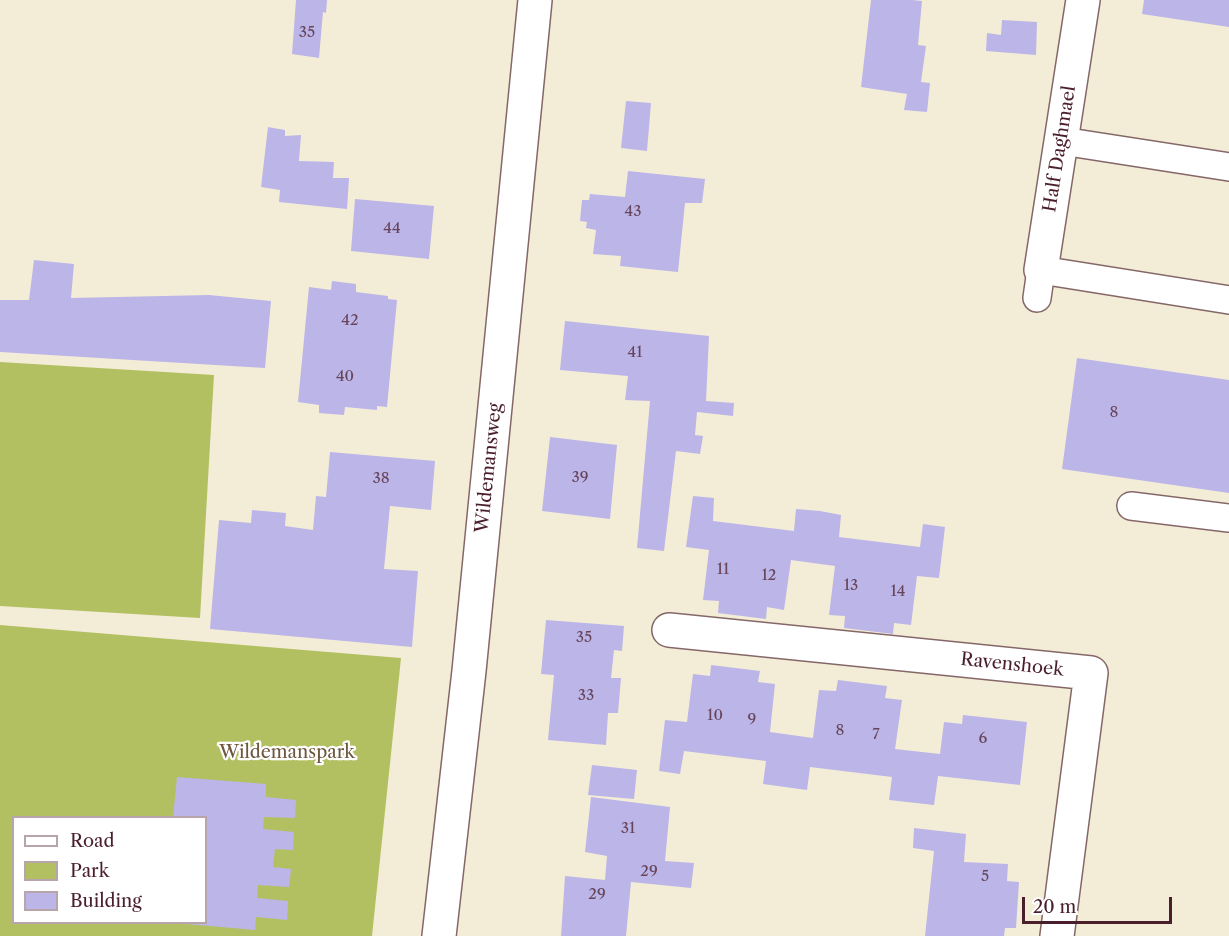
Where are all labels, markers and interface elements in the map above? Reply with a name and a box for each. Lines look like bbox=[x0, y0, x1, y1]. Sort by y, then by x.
house number: 35 bbox=[299, 24, 315, 42]
street label: Half Daghmael bbox=[1039, 84, 1081, 214]
house number: 43 bbox=[625, 203, 641, 221]
house number: 44 bbox=[383, 220, 401, 238]
house number: 42 bbox=[341, 312, 359, 330]
house number: 41 bbox=[628, 344, 642, 362]
house number: 40 bbox=[336, 368, 354, 386]
street label: Wildemansweg bbox=[471, 402, 507, 534]
house number: 8 bbox=[1110, 404, 1118, 422]
house number: 39 bbox=[571, 469, 589, 487]
house number: 38 bbox=[372, 470, 390, 488]
house number: 11 bbox=[717, 561, 729, 579]
house number: 12 bbox=[762, 567, 776, 585]
house number: 13 bbox=[844, 577, 858, 595]
house number: 14 bbox=[891, 583, 905, 601]
house number: 35 bbox=[576, 629, 592, 647]
street label: Ravenshoek bbox=[959, 649, 1065, 681]
house number: 33 bbox=[578, 687, 594, 705]
house number: 10 bbox=[707, 707, 723, 725]
house number: 9 bbox=[748, 711, 756, 729]
house number: 8 bbox=[836, 722, 844, 740]
house number: 7 bbox=[872, 726, 880, 744]
house number: 6 bbox=[979, 730, 987, 748]
park label: Wildemanspark bbox=[219, 742, 355, 764]
legend bbox=[12, 816, 207, 924]
house number: 31 bbox=[621, 820, 635, 838]
text: Road bbox=[70, 830, 115, 852]
text: Park bbox=[70, 860, 109, 882]
house number: 29 bbox=[640, 863, 658, 881]
house number: 5 bbox=[981, 868, 989, 886]
scale bar bbox=[1025, 885, 1175, 923]
house number: 29 bbox=[588, 886, 606, 904]
text: Building bbox=[70, 890, 142, 912]
text: 20 m bbox=[1033, 896, 1076, 918]

